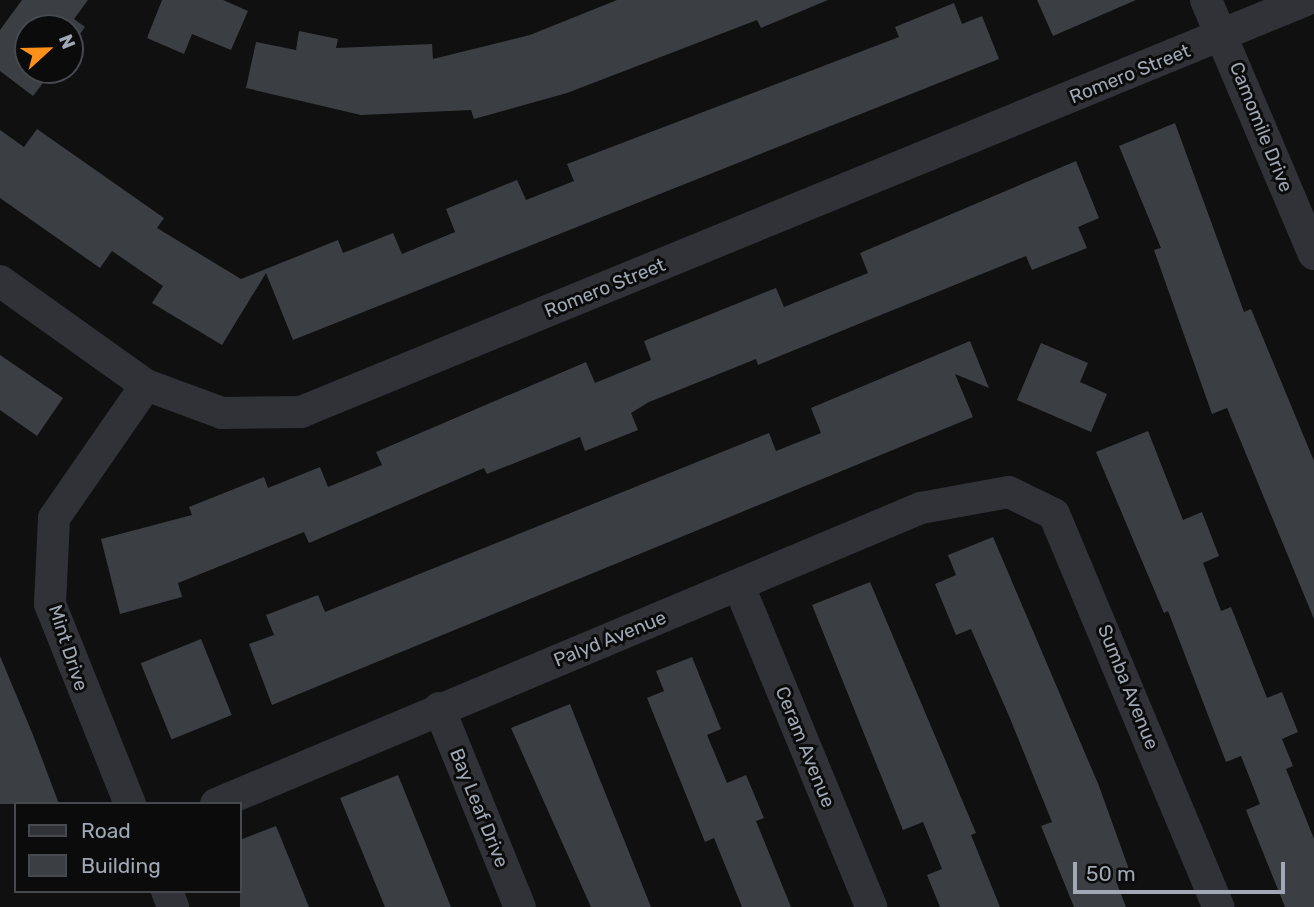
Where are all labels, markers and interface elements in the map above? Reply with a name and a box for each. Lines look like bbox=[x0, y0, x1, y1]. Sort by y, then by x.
north arrow bbox=[14, 14, 84, 84]
text: N bbox=[54, 31, 80, 52]
street label: Romero Street bbox=[1066, 39, 1194, 109]
street label: Camomile Drive bbox=[1225, 59, 1297, 195]
street label: Romero Street bbox=[541, 253, 669, 323]
street label: Mint Drive bbox=[43, 602, 93, 694]
street label: Palyd Avenue bbox=[550, 606, 670, 672]
street label: Sumba Avenue bbox=[1092, 621, 1164, 753]
street label: Ceram Avenue bbox=[770, 683, 840, 811]
street label: Bay Leaf Drive bbox=[445, 745, 513, 871]
legend bbox=[14, 802, 242, 893]
text: Road bbox=[81, 818, 131, 843]
scale bar bbox=[1076, 848, 1288, 892]
text: Building bbox=[81, 853, 161, 878]
text: 50 m bbox=[1086, 861, 1136, 886]

